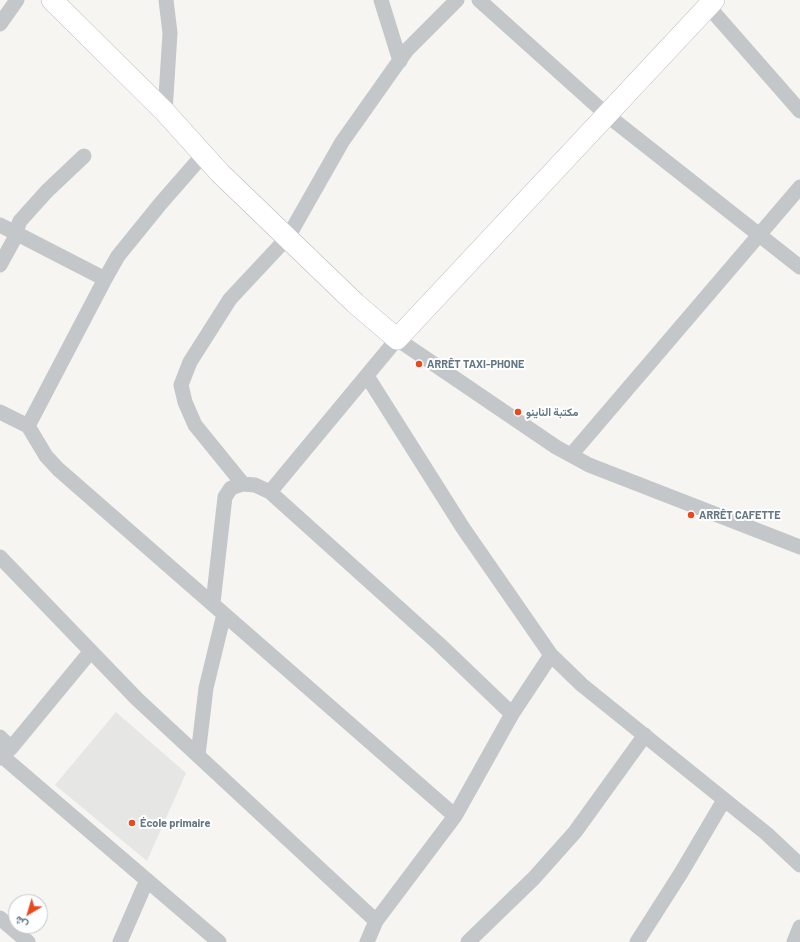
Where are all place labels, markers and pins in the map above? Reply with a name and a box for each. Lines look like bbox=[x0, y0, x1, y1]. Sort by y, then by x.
place label: ARRÊT TAXI-PHONE bbox=[427, 357, 524, 371]
marker: ARRÊT TAXI-PHONE bbox=[414, 359, 424, 369]
place label: مكتبة الناينو bbox=[526, 405, 578, 419]
marker: مكتبة الناينو bbox=[513, 407, 523, 417]
place label: ARRÊT CAFETTE bbox=[699, 508, 781, 522]
marker: ARRÊT CAFETTE bbox=[686, 510, 696, 520]
place label: École primaire bbox=[140, 816, 210, 830]
marker: École primaire bbox=[127, 818, 137, 828]

